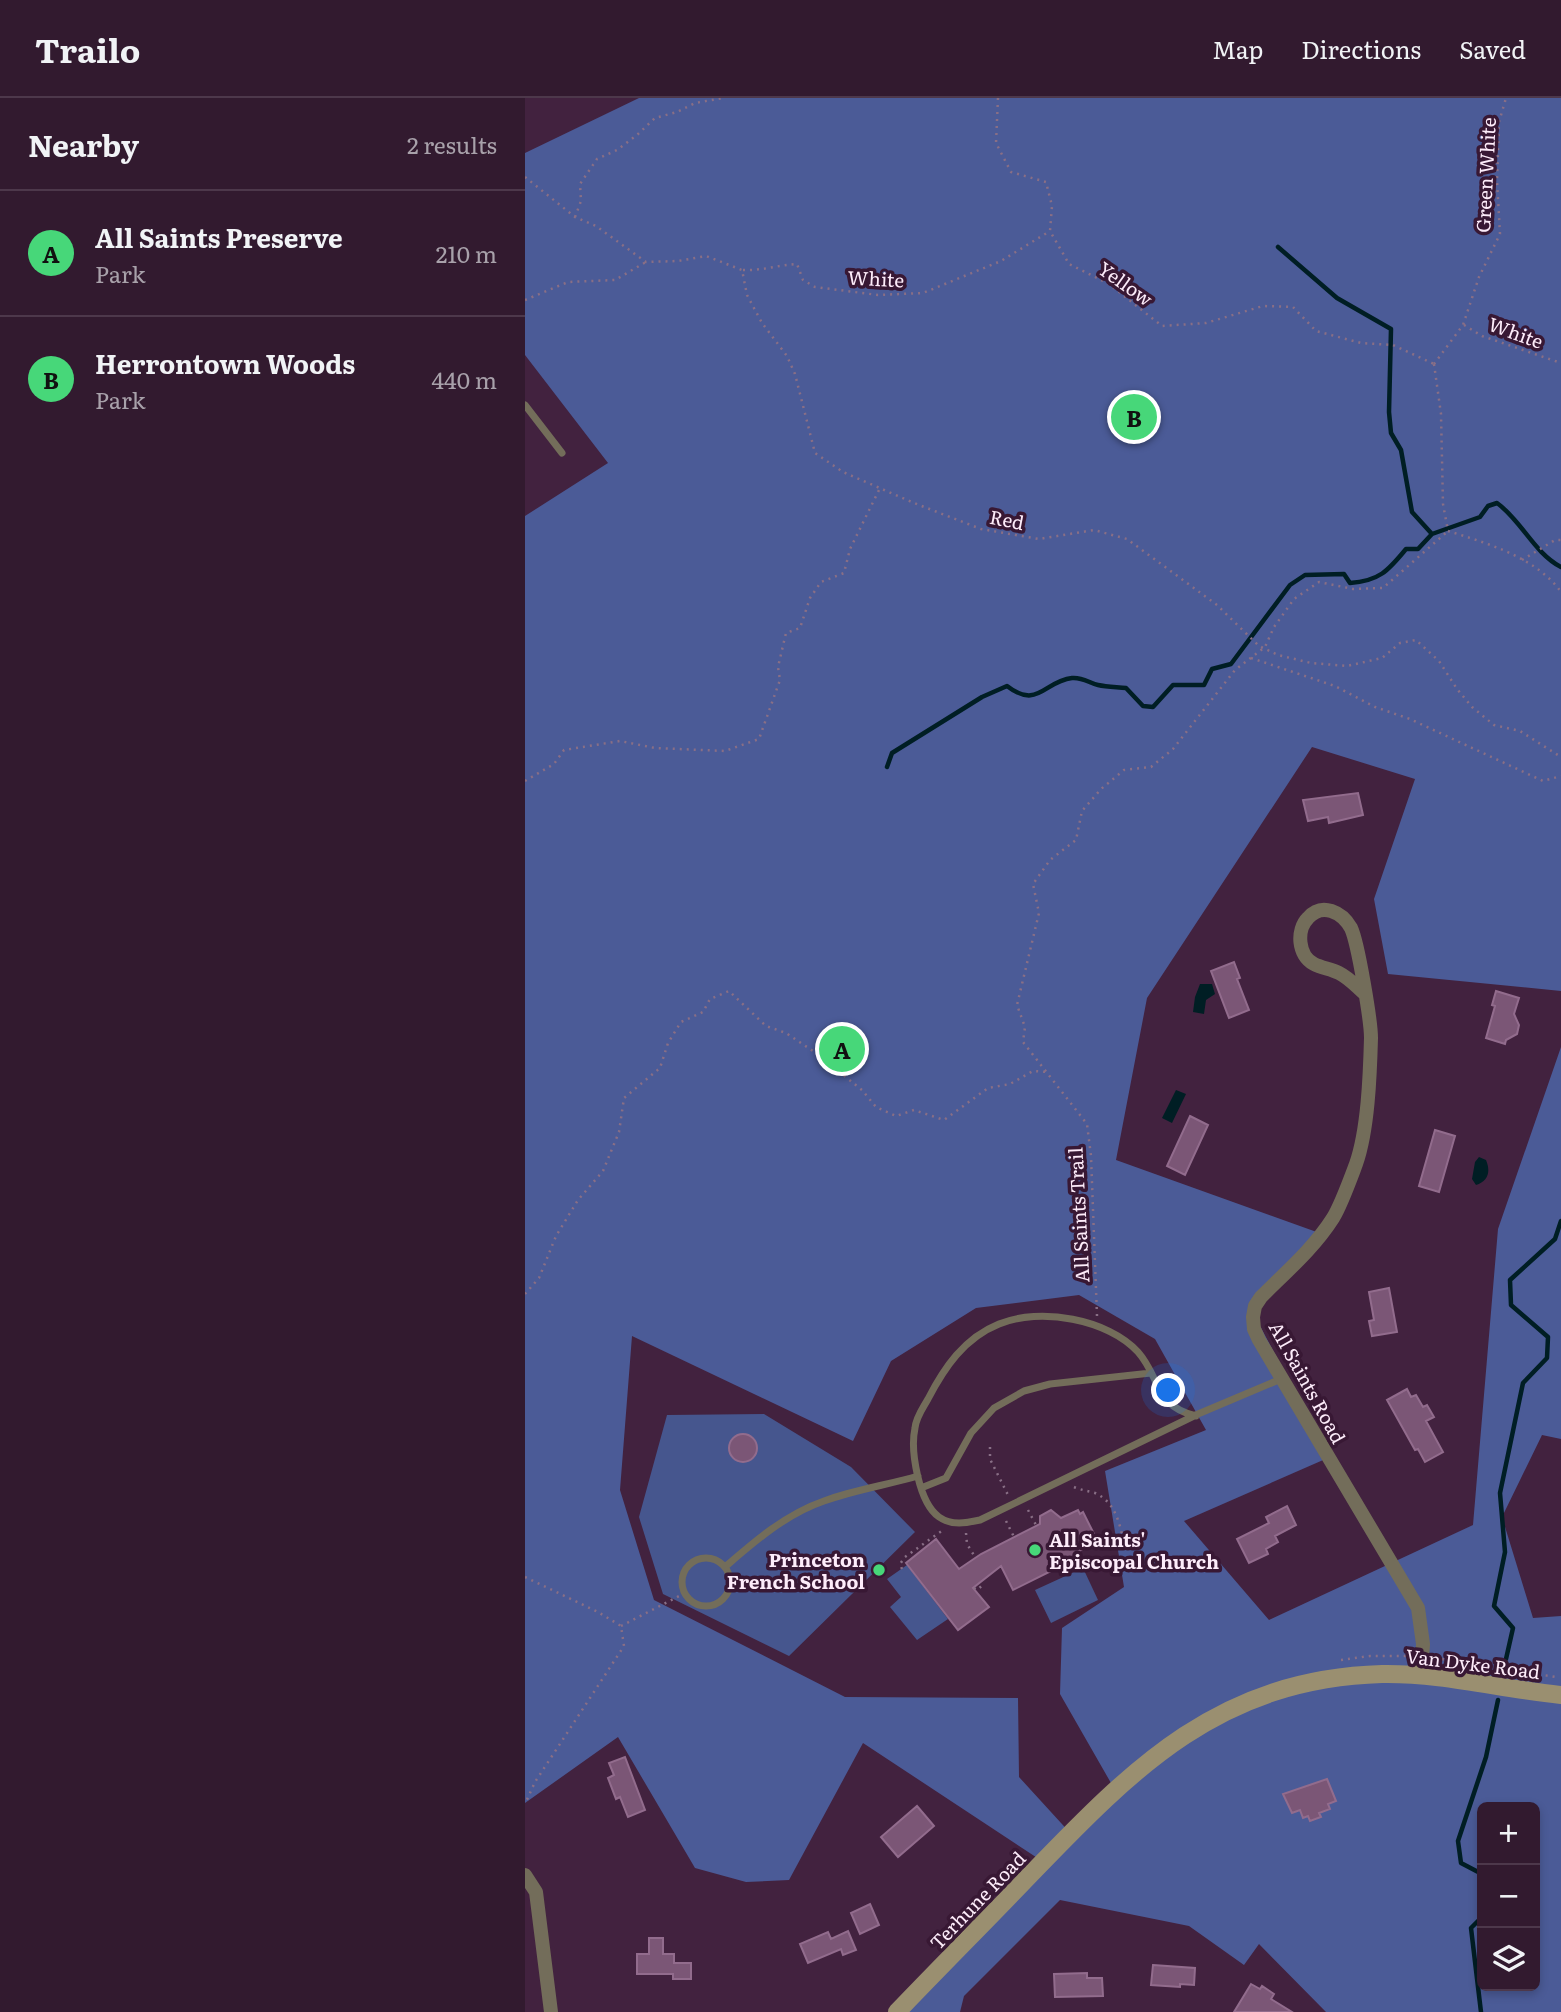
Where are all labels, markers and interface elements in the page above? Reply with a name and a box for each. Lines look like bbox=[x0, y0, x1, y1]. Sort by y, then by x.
text: Trailo bbox=[35, 24, 140, 73]
text: Map bbox=[1212, 31, 1263, 66]
text: Directions bbox=[1301, 31, 1421, 66]
text: Saved bbox=[1459, 31, 1526, 66]
street label: Green White bbox=[1468, 116, 1502, 233]
text: Nearby bbox=[28, 122, 139, 166]
text: 2 results bbox=[407, 127, 497, 161]
text: All Saints Preserve bbox=[95, 217, 343, 256]
text: A bbox=[42, 236, 60, 270]
text: 210 m bbox=[436, 236, 497, 270]
street label: Yellow bbox=[1093, 254, 1160, 312]
text: Park bbox=[95, 256, 145, 290]
street label: White bbox=[847, 263, 905, 293]
street label: White bbox=[1485, 309, 1547, 355]
text: Herrontown Woods bbox=[95, 343, 355, 382]
text: B bbox=[43, 362, 59, 396]
text: 440 m bbox=[431, 362, 497, 396]
text: Park bbox=[95, 382, 145, 416]
pin: B bbox=[1111, 391, 1157, 443]
street label: Red bbox=[987, 502, 1027, 536]
pin: A bbox=[819, 1023, 865, 1075]
street label: All Saints Trail bbox=[1060, 1147, 1096, 1283]
street label: All Saints Road bbox=[1263, 1316, 1353, 1449]
your location bbox=[1151, 1373, 1185, 1407]
place label: All Saints' Episcopal Church bbox=[1049, 1525, 1219, 1575]
marker: All Saints' Episcopal Church bbox=[1027, 1542, 1043, 1558]
place label: Princeton French School bbox=[727, 1545, 865, 1595]
marker: Princeton French School bbox=[871, 1562, 887, 1578]
street label: Van Dyke Road bbox=[1404, 1641, 1542, 1685]
map controls bbox=[1477, 1802, 1540, 1991]
button: + bbox=[1477, 1802, 1540, 1865]
street label: Terhune Road bbox=[923, 1844, 1032, 1956]
button: − bbox=[1477, 1865, 1540, 1928]
button: layers bbox=[1477, 1928, 1540, 1991]

